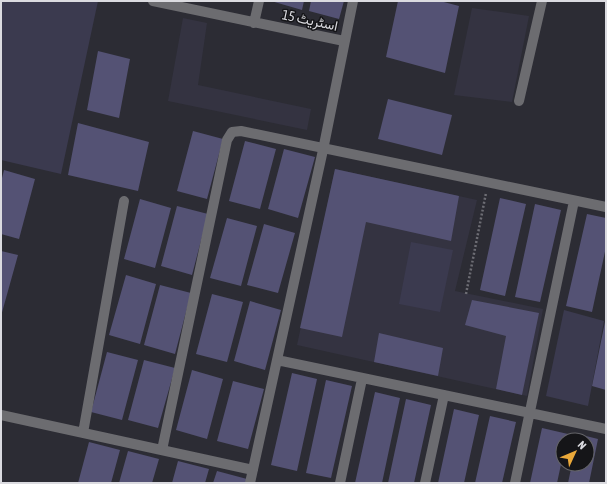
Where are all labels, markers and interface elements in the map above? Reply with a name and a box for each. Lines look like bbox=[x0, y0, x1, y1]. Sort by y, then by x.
street label: اسٹریٹ 15 bbox=[280, 6, 339, 35]
north arrow bbox=[555, 432, 595, 472]
text: N bbox=[576, 439, 589, 452]

